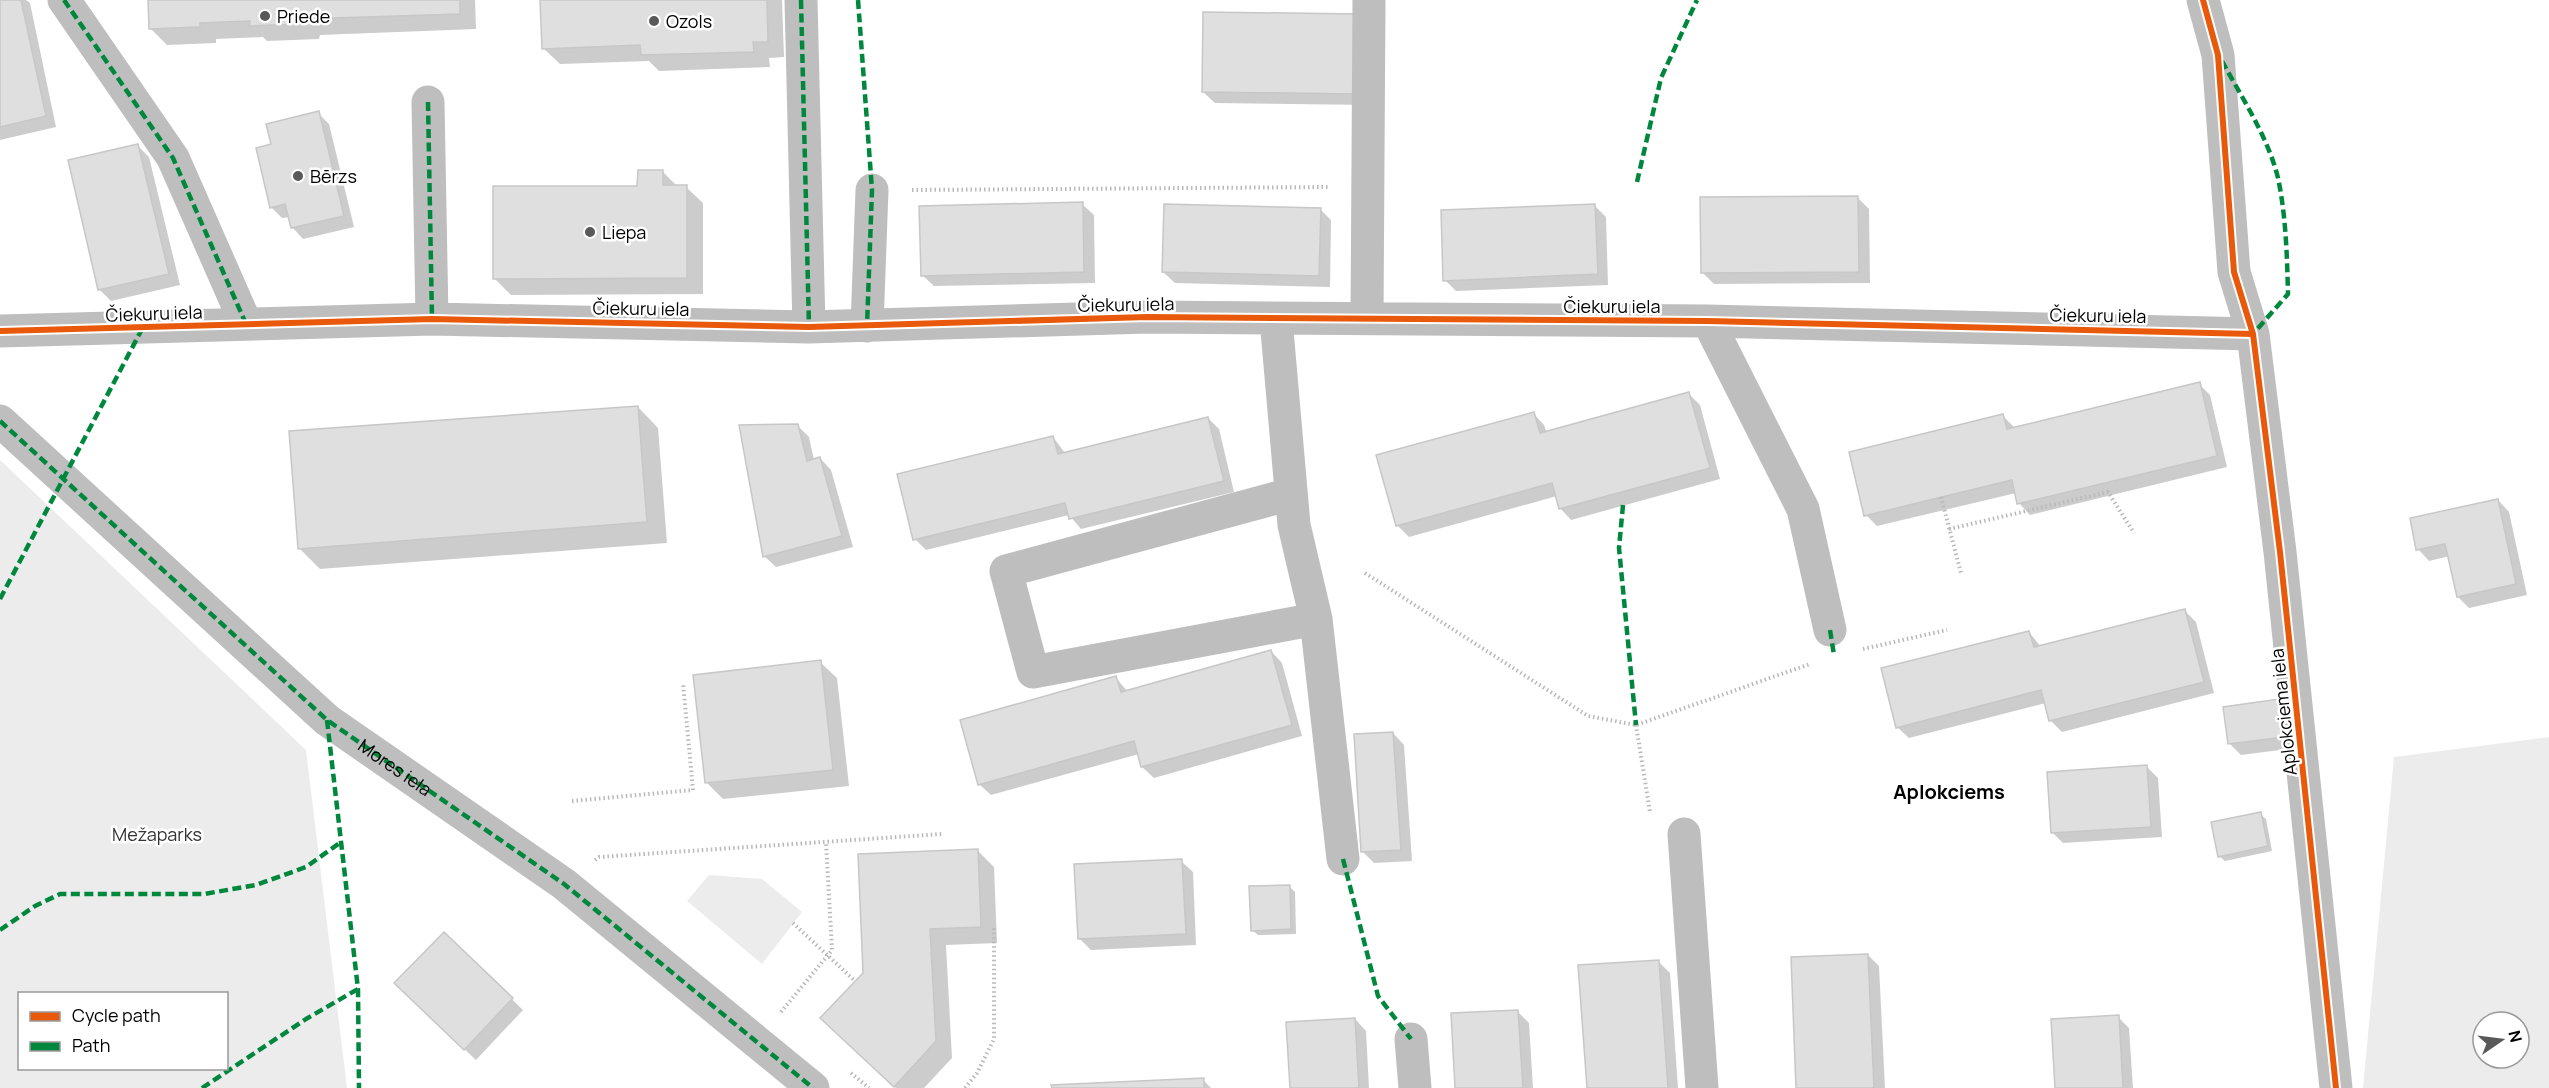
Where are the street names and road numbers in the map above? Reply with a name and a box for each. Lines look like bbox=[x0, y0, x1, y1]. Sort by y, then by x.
street label: Čiekuru iela bbox=[1077, 291, 1175, 317]
street label: Čiekuru iela bbox=[1564, 294, 1660, 318]
street label: Čiekuru iela bbox=[592, 295, 690, 321]
street label: Čiekuru iela bbox=[105, 299, 203, 327]
street label: Čiekuru iela bbox=[2049, 302, 2147, 328]
street label: Aplokciema iela bbox=[2264, 647, 2302, 777]
street label: Mores iela bbox=[354, 733, 437, 801]

